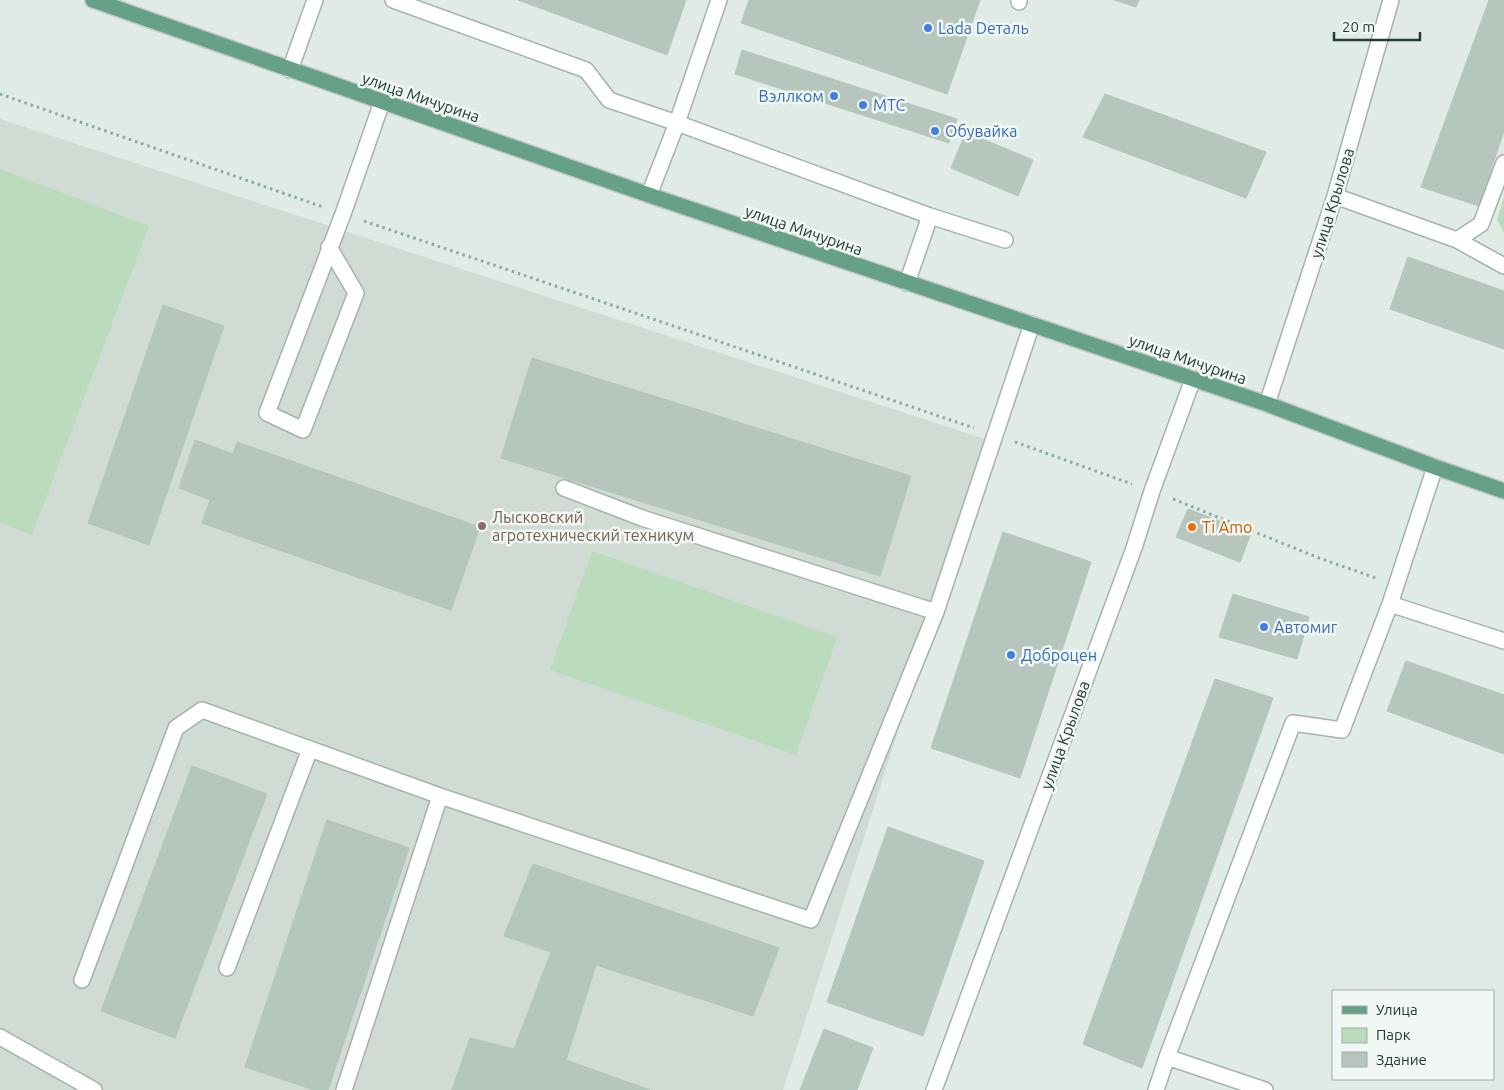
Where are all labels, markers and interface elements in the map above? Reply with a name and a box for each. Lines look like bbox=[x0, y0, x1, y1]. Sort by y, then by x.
scale bar bbox=[1334, 10, 1420, 42]
text: 20 m bbox=[1342, 18, 1375, 35]
place label: Lada Dеталь bbox=[938, 19, 1029, 37]
marker: Lada Dеталь bbox=[922, 22, 934, 34]
street label: улица Мичурина bbox=[360, 68, 482, 126]
place label: Вэллком bbox=[758, 87, 824, 105]
marker: Вэллком bbox=[828, 90, 840, 102]
place label: МТС bbox=[873, 96, 906, 114]
marker: МТС bbox=[857, 99, 869, 111]
place label: Обувайка bbox=[945, 122, 1017, 140]
marker: Обувайка bbox=[929, 125, 941, 137]
street label: улица Крылова bbox=[1307, 146, 1357, 260]
street label: улица Мичурина bbox=[743, 201, 865, 259]
street label: улица Мичурина bbox=[1127, 330, 1249, 388]
place label: Лысковский агротехнический техникум bbox=[492, 508, 694, 544]
place label: Ti Amo bbox=[1202, 518, 1252, 536]
marker: Лысковский агротехнический техникум bbox=[476, 520, 488, 532]
marker: Ti Amo bbox=[1186, 521, 1198, 533]
place label: Автомиг bbox=[1274, 618, 1338, 636]
marker: Автомиг bbox=[1258, 621, 1270, 633]
place label: Доброцен bbox=[1021, 646, 1097, 664]
marker: Доброцен bbox=[1005, 649, 1017, 661]
street label: улица Крылова bbox=[1037, 678, 1093, 792]
legend bbox=[1332, 990, 1494, 1080]
text: Улица bbox=[1376, 1001, 1418, 1018]
text: Парк bbox=[1376, 1026, 1411, 1043]
text: Здание bbox=[1376, 1051, 1427, 1068]

